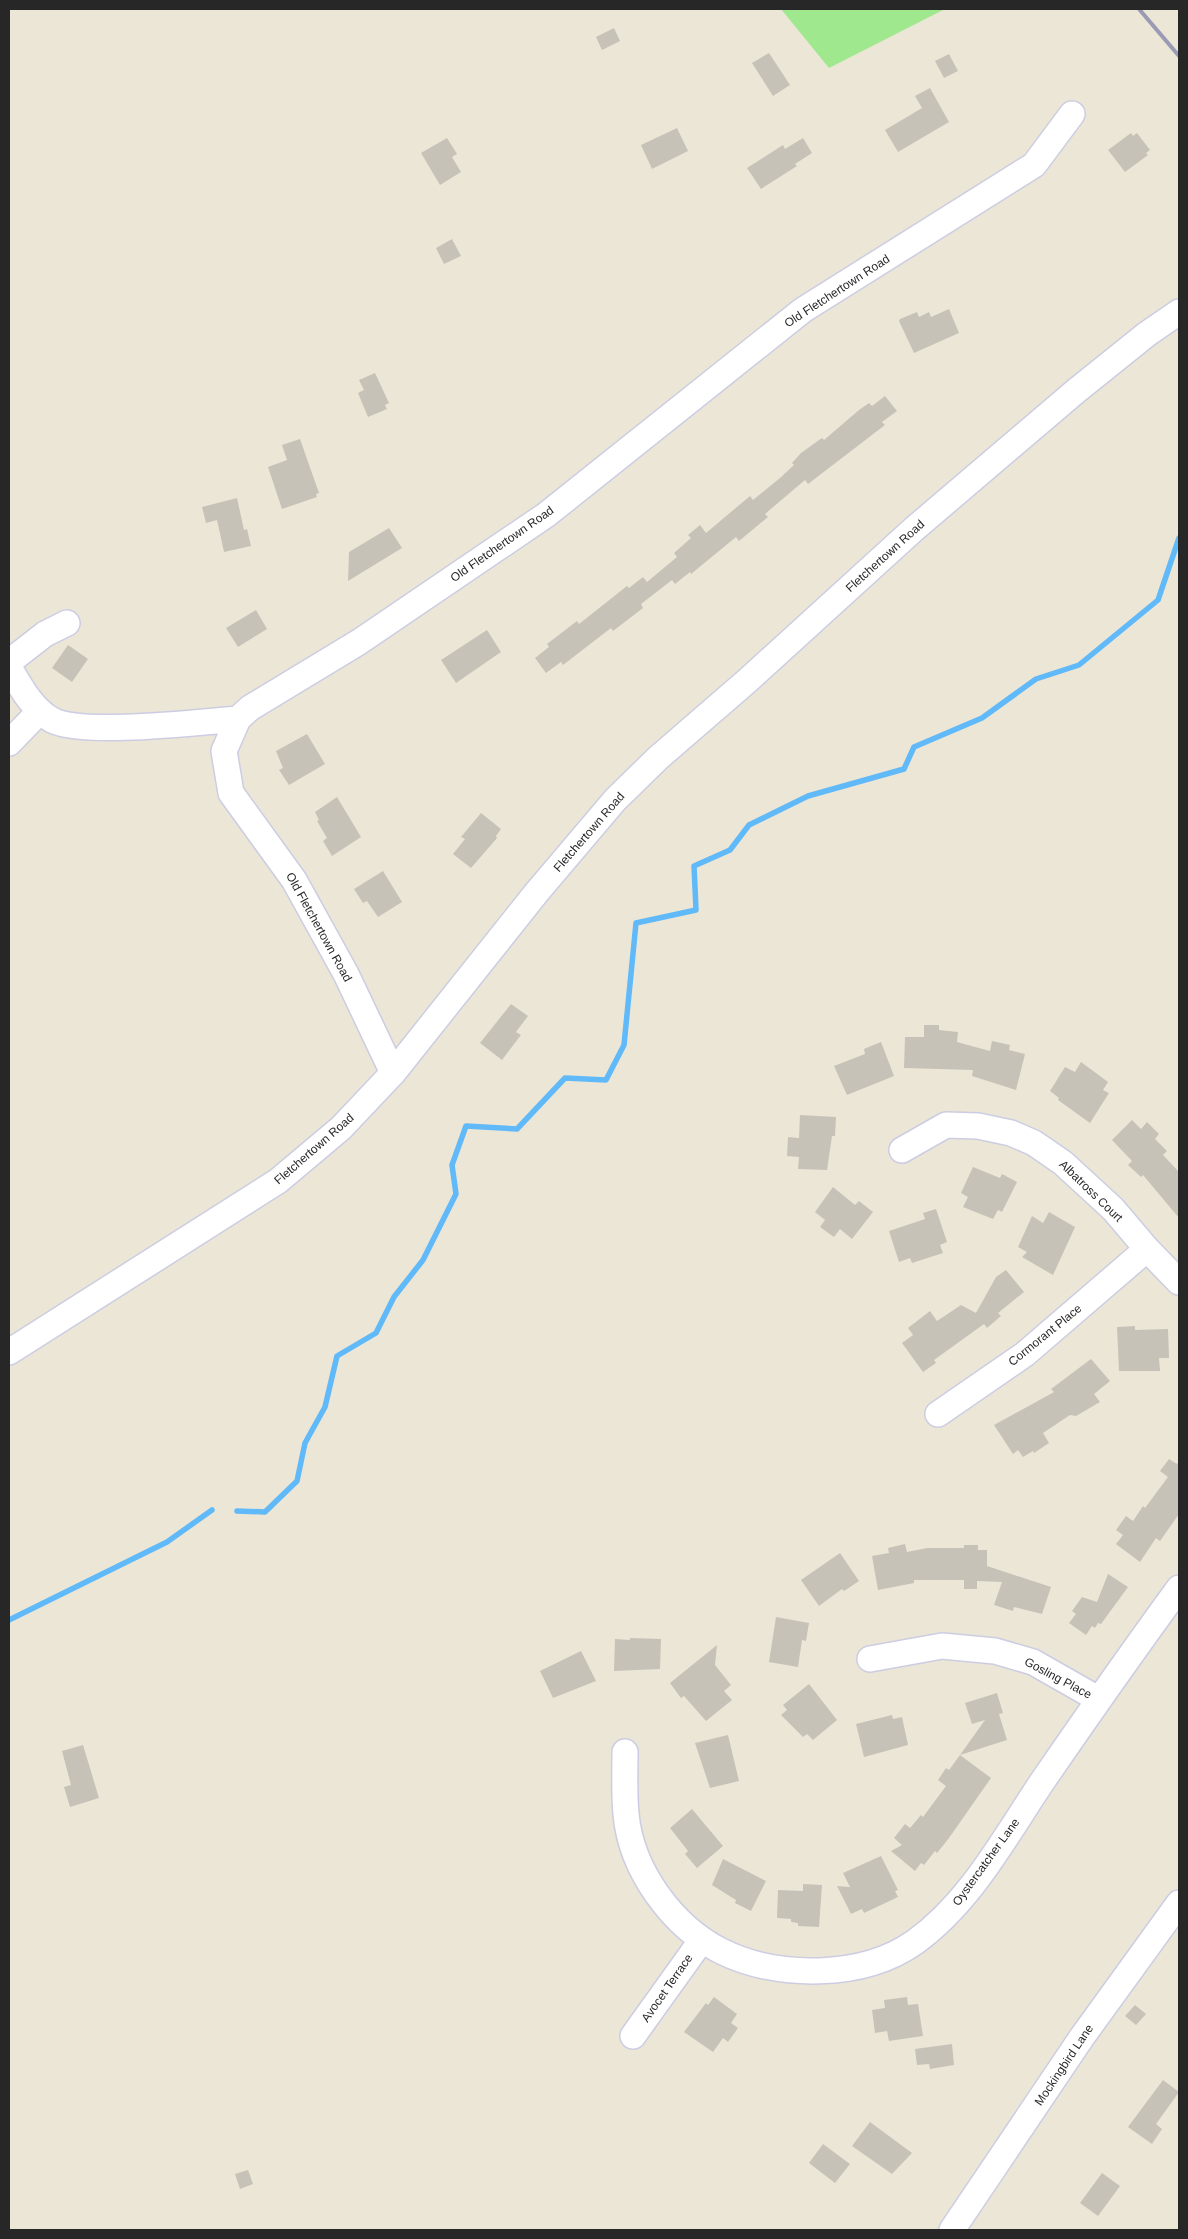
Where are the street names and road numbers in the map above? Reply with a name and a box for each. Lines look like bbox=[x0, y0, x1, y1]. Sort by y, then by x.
street label: Old Fletchertown Road bbox=[782, 252, 892, 330]
street label: Old Fletchertown Road bbox=[448, 503, 556, 585]
street label: Fletchertown Road bbox=[843, 517, 927, 595]
street label: Fletchertown Road bbox=[551, 789, 627, 875]
street label: Old Fletchertown Road bbox=[283, 870, 355, 984]
street label: Fletchertown Road bbox=[271, 1111, 357, 1187]
street label: Albatross Court bbox=[1056, 1157, 1126, 1225]
street label: Cormorant Place bbox=[1006, 1301, 1085, 1369]
street label: Gosling Place bbox=[1022, 1654, 1094, 1702]
street label: Oystercatcher Lane bbox=[950, 1815, 1023, 1908]
street label: Avocet Terrace bbox=[638, 1951, 696, 2025]
street label: Mockingbird Lane bbox=[1032, 2022, 1096, 2108]

